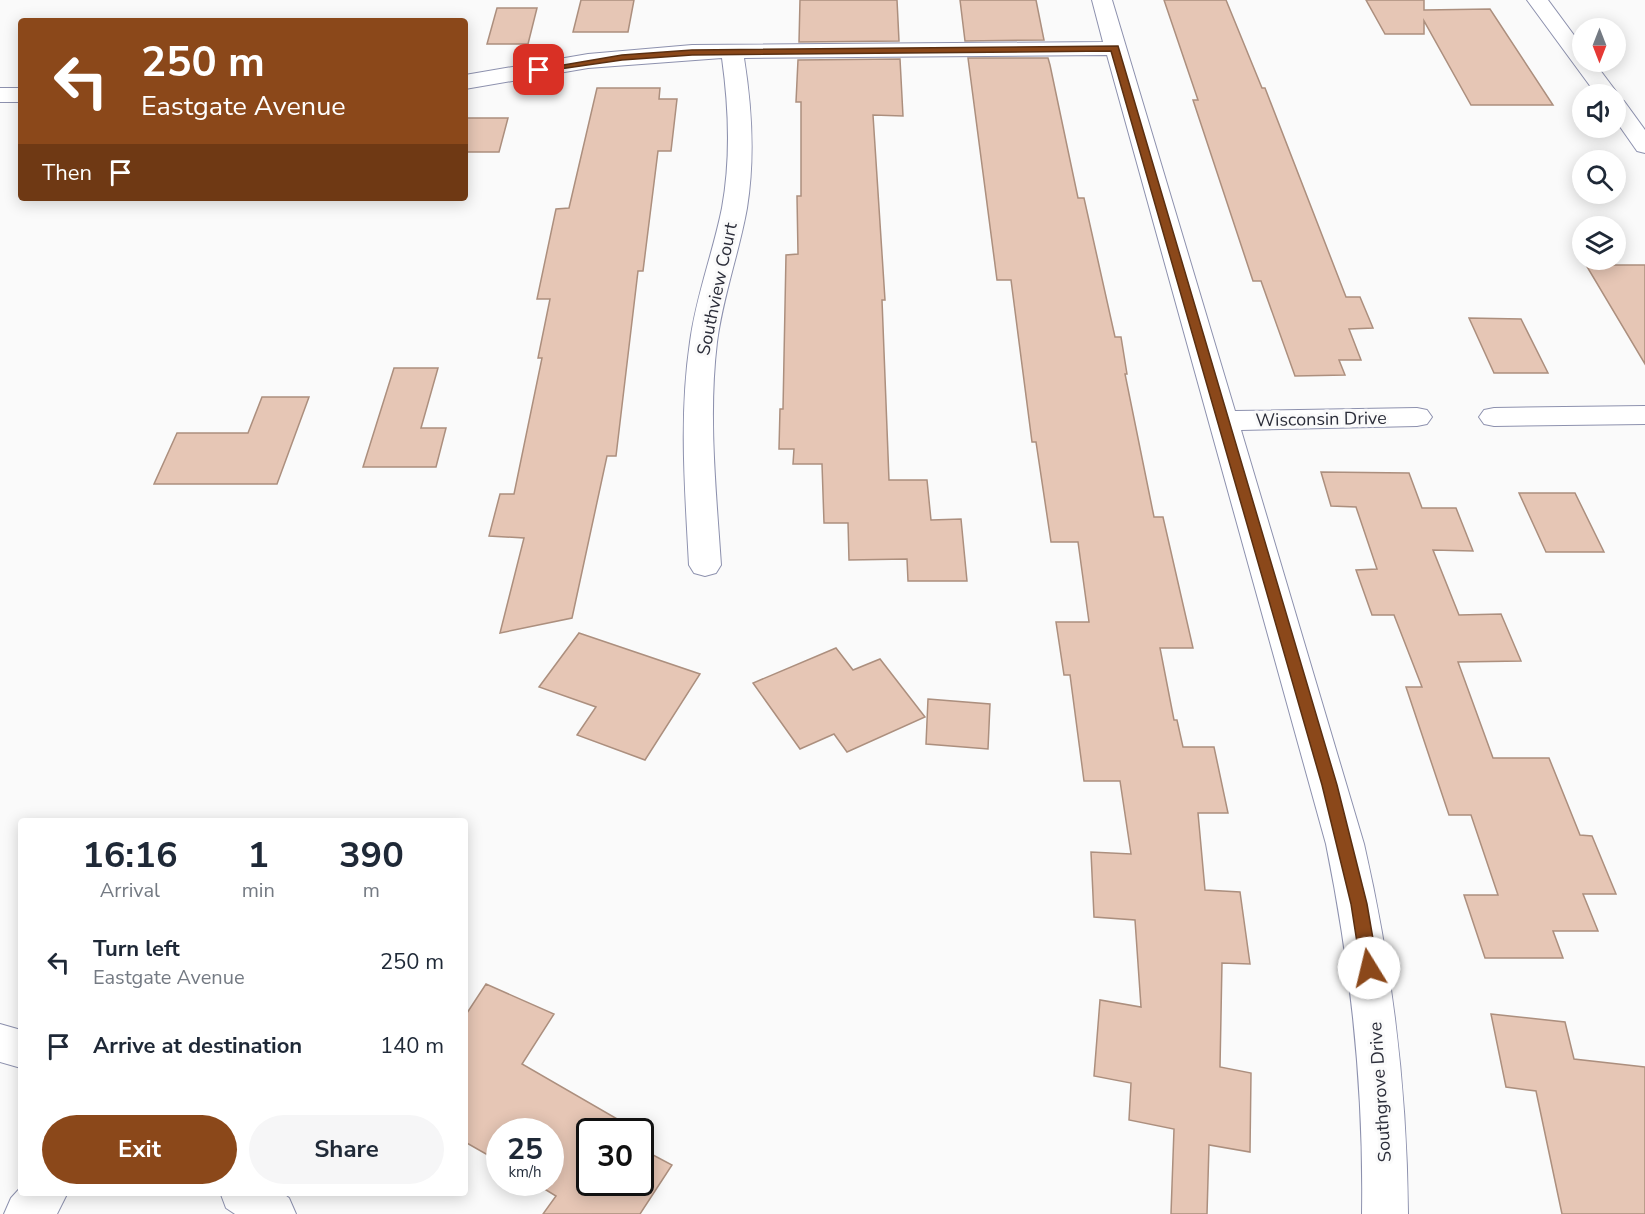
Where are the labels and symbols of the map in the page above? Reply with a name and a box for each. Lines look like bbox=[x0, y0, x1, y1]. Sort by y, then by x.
north arrow bbox=[1572, 18, 1626, 72]
pin bbox=[513, 44, 564, 95]
street label: Southview Court bbox=[691, 220, 743, 358]
street label: Wisconsin Drive bbox=[1255, 406, 1387, 432]
position arrow bbox=[1337, 936, 1401, 1000]
street label: Southgrove Drive bbox=[1363, 1021, 1397, 1163]
speed limit sign: 30 bbox=[576, 1118, 654, 1196]

